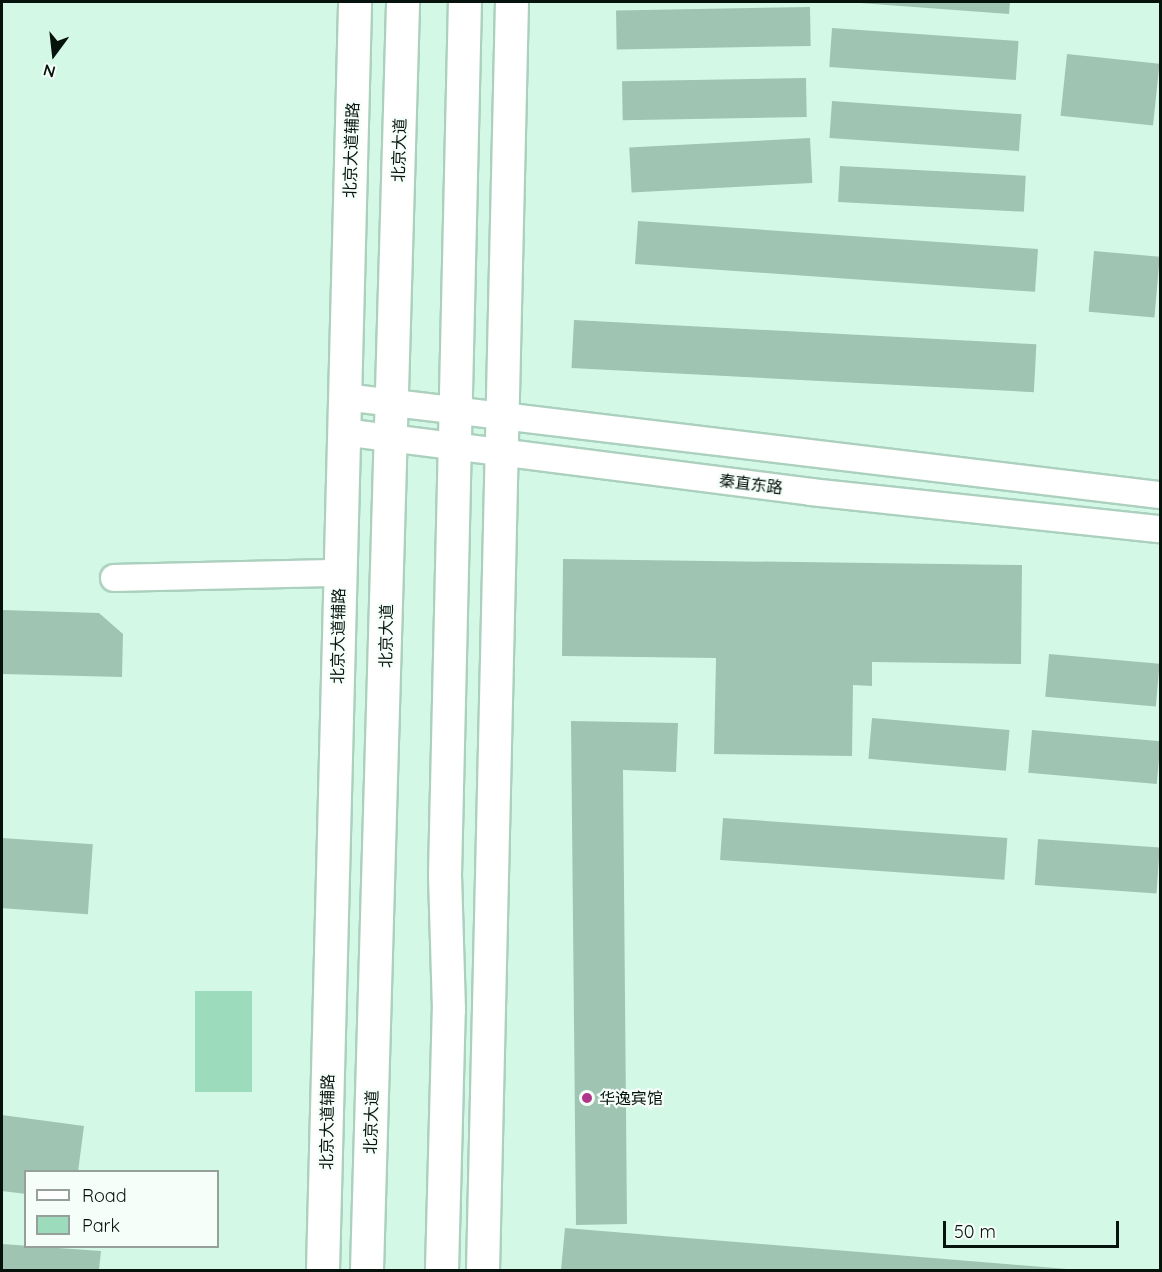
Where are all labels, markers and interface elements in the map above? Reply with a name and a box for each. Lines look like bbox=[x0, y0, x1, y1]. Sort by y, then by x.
north arrow bbox=[24, 24, 84, 84]
text: N bbox=[41, 60, 58, 83]
street label: 北京大道辅路 bbox=[340, 102, 362, 198]
street label: 北京大道 bbox=[388, 118, 410, 182]
street label: 秦直东路 bbox=[718, 471, 784, 497]
street label: 北京大道辅路 bbox=[328, 588, 348, 684]
street label: 北京大道 bbox=[376, 604, 396, 668]
street label: 北京大道辅路 bbox=[317, 1074, 337, 1170]
place label: 华逸宾馆 bbox=[599, 1088, 663, 1108]
street label: 北京大道 bbox=[360, 1090, 382, 1154]
marker: 华逸宾馆 bbox=[580, 1091, 594, 1105]
legend bbox=[24, 1170, 219, 1248]
text: Road bbox=[82, 1184, 127, 1207]
scale bar bbox=[946, 1209, 1122, 1247]
text: Park bbox=[82, 1214, 120, 1237]
text: 50 m bbox=[954, 1220, 996, 1243]

